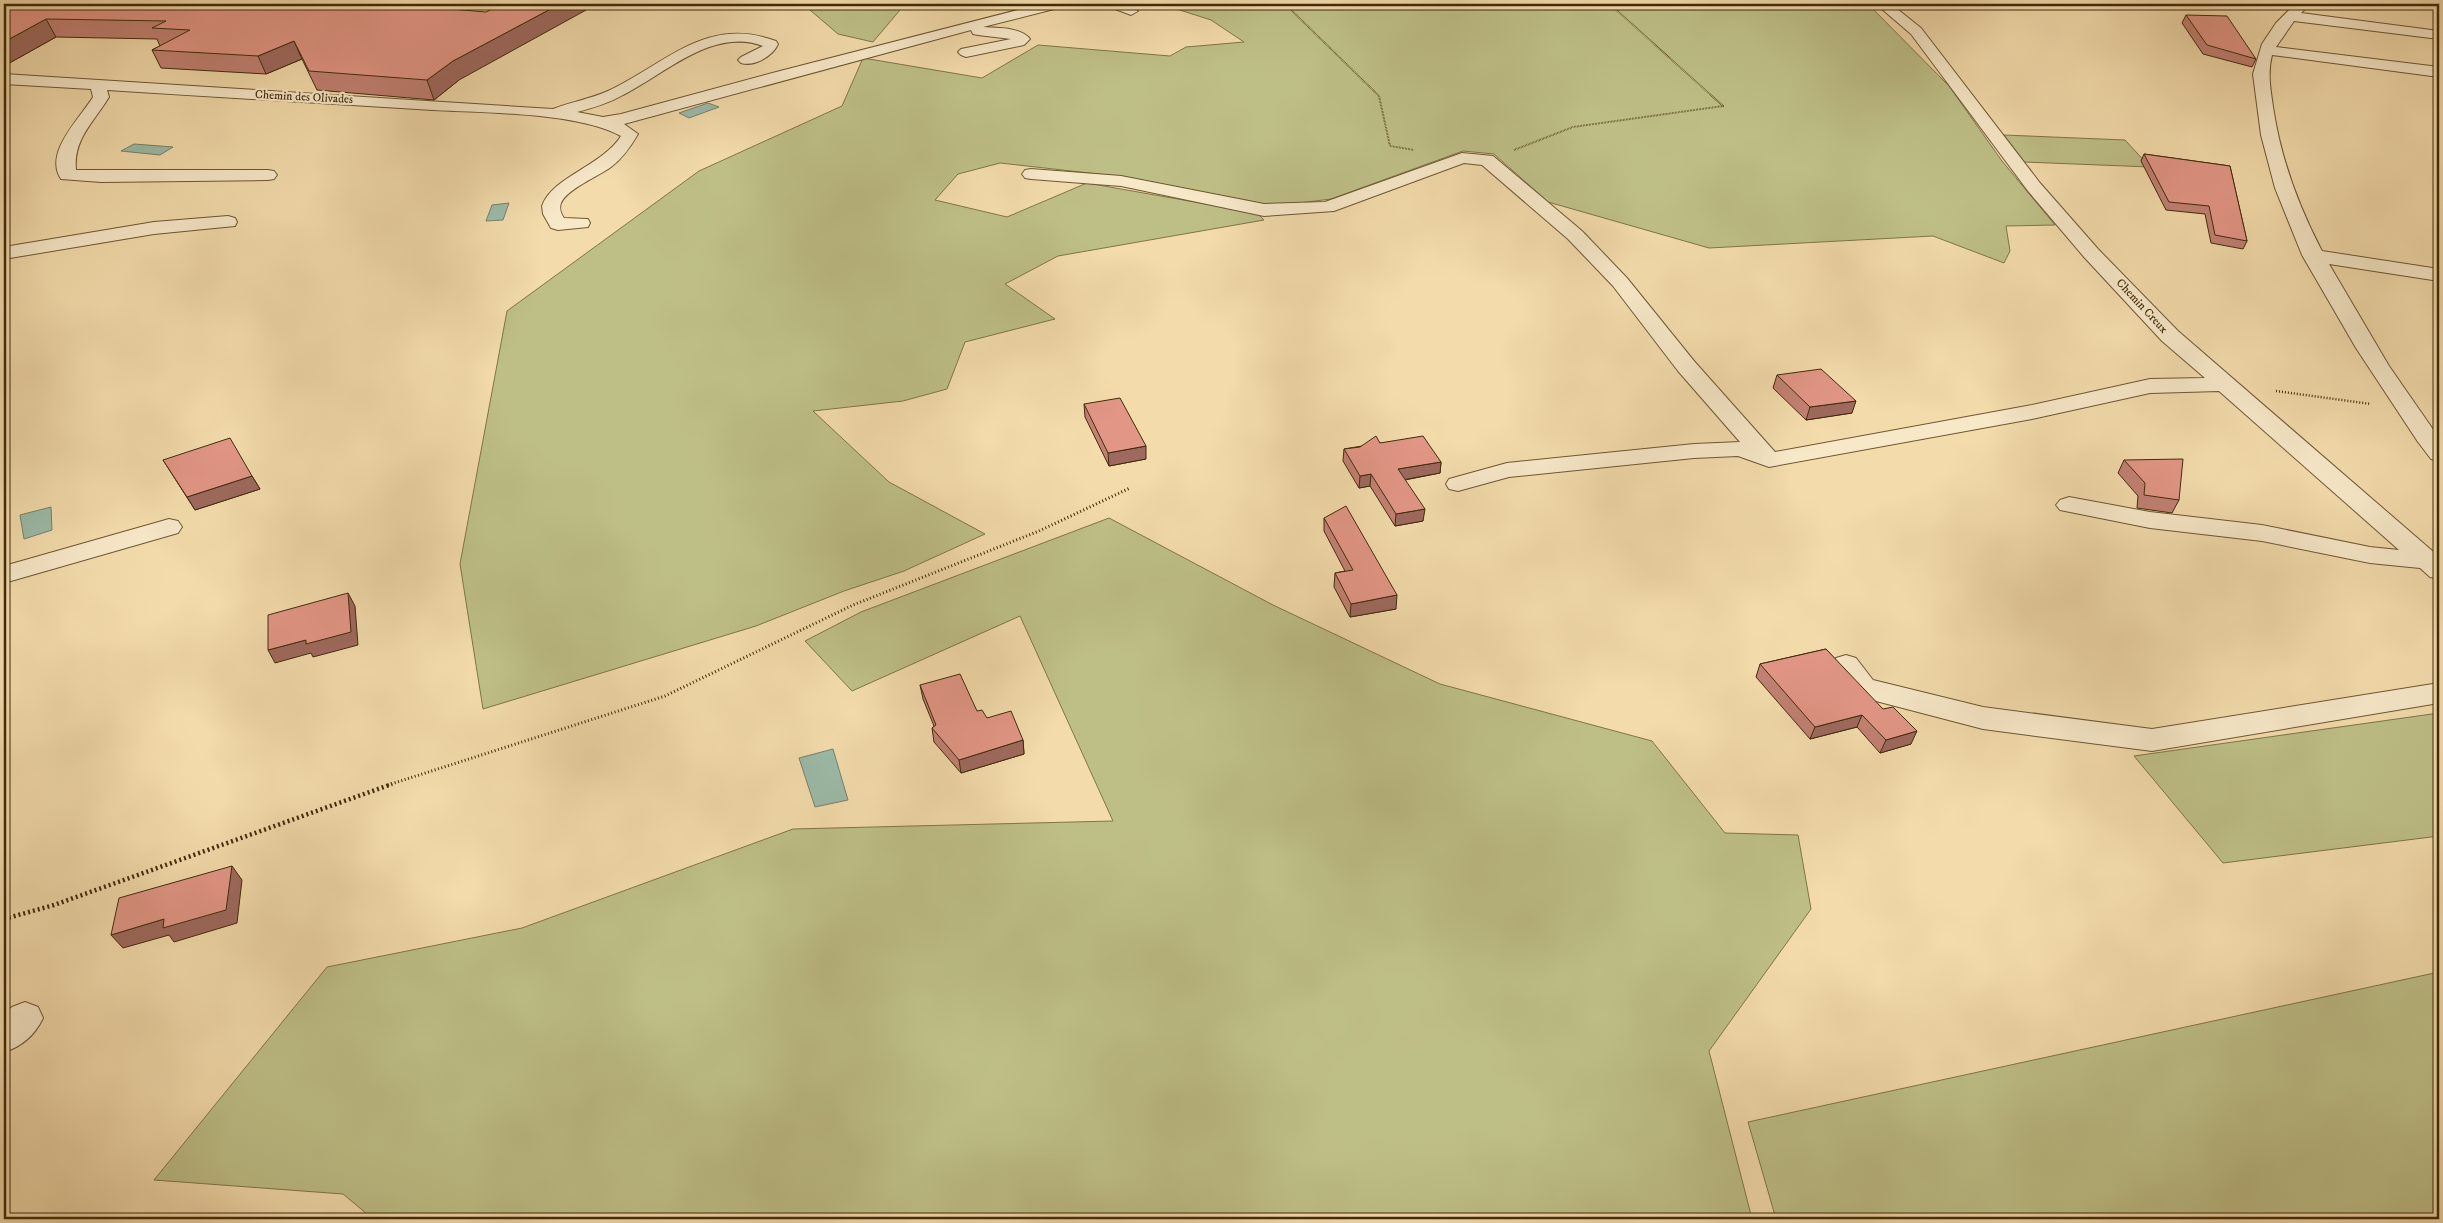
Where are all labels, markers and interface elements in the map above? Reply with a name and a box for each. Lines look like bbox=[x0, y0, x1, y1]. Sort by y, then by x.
street label: Chemin des Olivades bbox=[255, 87, 353, 107]
street label: Chemin Creux bbox=[2113, 276, 2171, 336]

